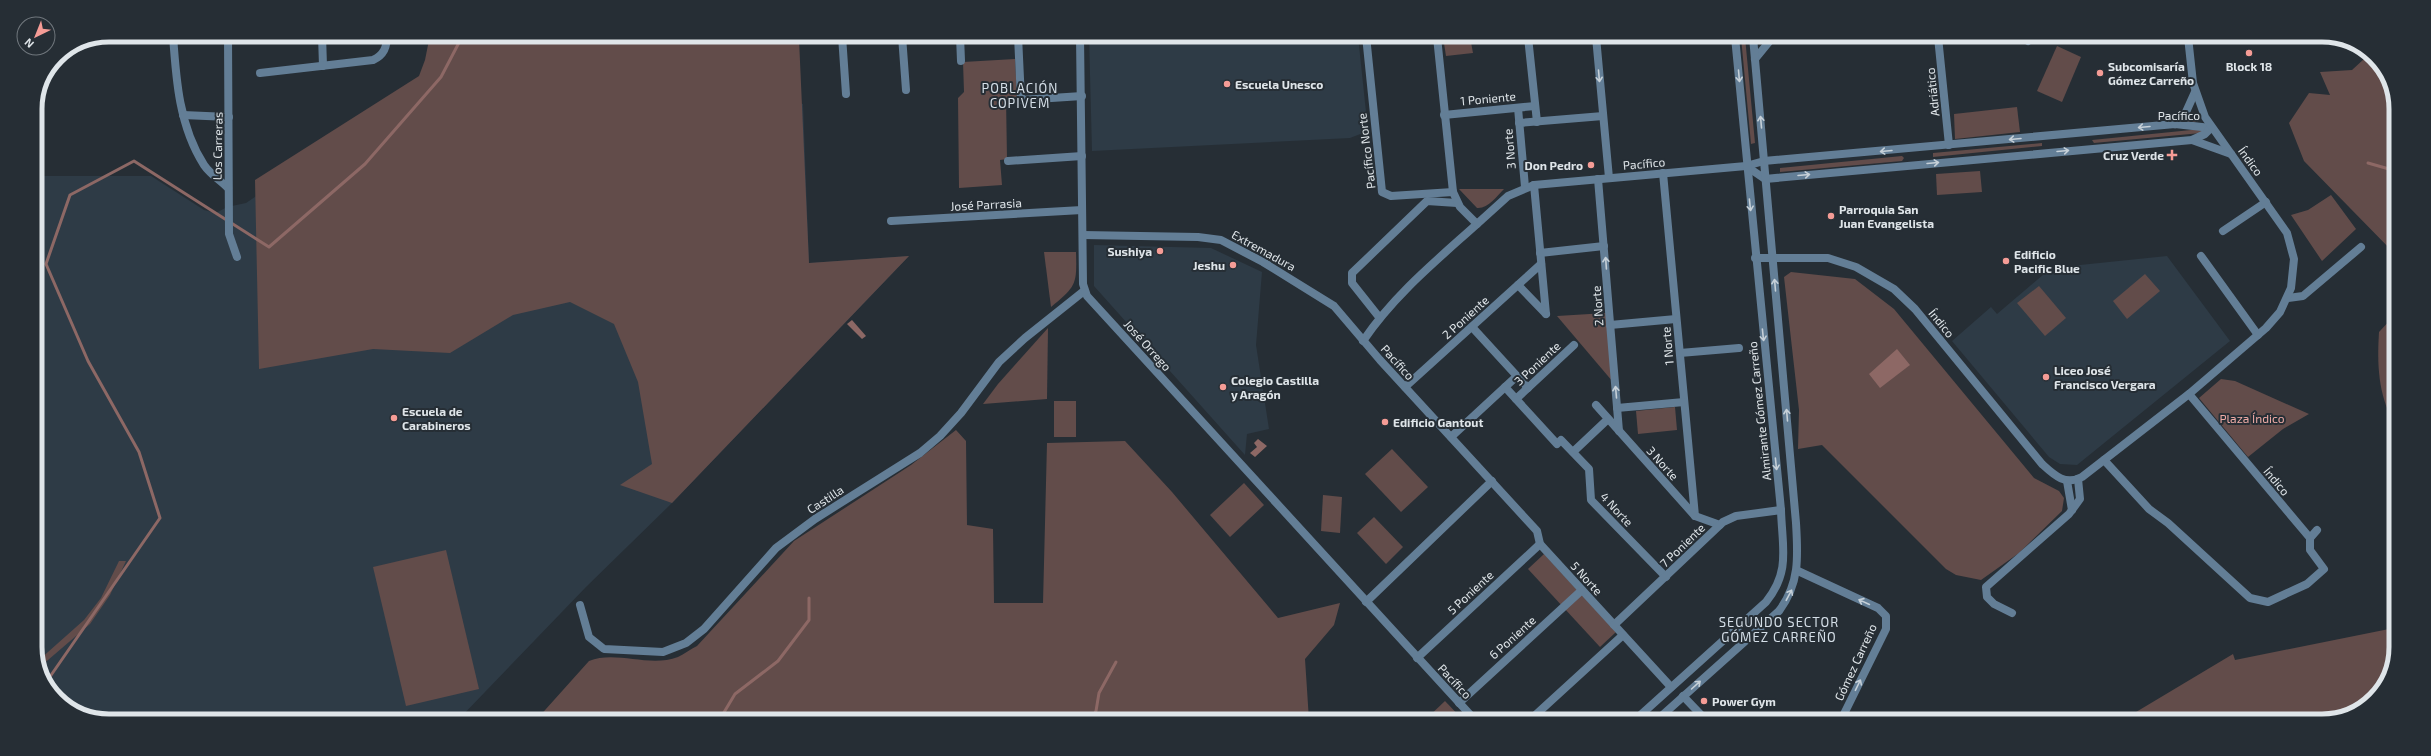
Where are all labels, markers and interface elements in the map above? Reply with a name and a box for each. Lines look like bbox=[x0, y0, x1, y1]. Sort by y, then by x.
north arrow bbox=[16, 16, 56, 56]
text: N bbox=[21, 36, 36, 51]
marker: Block 18 bbox=[2244, 48, 2254, 58]
place label: Subcomisaría Gómez Carreño bbox=[2108, 59, 2194, 87]
place label: Block 18 bbox=[2226, 59, 2272, 73]
street label: Adriático bbox=[1922, 67, 1942, 117]
marker: Subcomisaría Gómez Carreño bbox=[2095, 68, 2105, 78]
one-way arrow bbox=[1596, 69, 1603, 82]
one-way arrow bbox=[1735, 69, 1742, 82]
place label: Escuela Unesco bbox=[1235, 77, 1323, 91]
district label: POBLACIÓN COPIVEM bbox=[982, 79, 1058, 111]
marker: Escuela Unesco bbox=[1222, 79, 1232, 89]
street label: 1 Poniente bbox=[1460, 89, 1516, 107]
street label: Pacífico bbox=[2158, 108, 2200, 122]
street label: Los Carreras bbox=[209, 112, 225, 180]
street label: Pacífico Norte bbox=[1354, 112, 1378, 190]
one-way arrow bbox=[1757, 116, 1764, 129]
one-way arrow bbox=[2138, 124, 2151, 131]
street label: 3 Norte bbox=[1500, 128, 1518, 170]
one-way arrow bbox=[2009, 136, 2022, 143]
street label: Índico bbox=[2236, 144, 2266, 178]
one-way arrow bbox=[1879, 148, 1892, 155]
one-way arrow bbox=[2056, 148, 2069, 155]
place label: Cruz Verde bbox=[2103, 148, 2164, 162]
marker: Cruz Verde bbox=[2167, 150, 2177, 160]
street label: Pacífico bbox=[1622, 154, 1666, 172]
place label: Don Pedro bbox=[1525, 158, 1583, 172]
marker: Don Pedro bbox=[1586, 160, 1596, 170]
one-way arrow bbox=[1926, 160, 1939, 167]
one-way arrow bbox=[1797, 172, 1810, 179]
street label: José Parrasia bbox=[950, 195, 1022, 213]
one-way arrow bbox=[1746, 198, 1754, 211]
place label: Parroquia San Juan Evangelista bbox=[1839, 202, 1934, 230]
marker: Parroquia San Juan Evangelista bbox=[1826, 211, 1836, 221]
street label: Extremadura bbox=[1230, 227, 1298, 273]
place label: Sushiya bbox=[1107, 244, 1152, 259]
marker: Sushiya bbox=[1155, 246, 1165, 256]
place label: Edificio Pacific Blue bbox=[2014, 247, 2080, 275]
marker: Edificio Pacific Blue bbox=[2001, 256, 2011, 266]
one-way arrow bbox=[1602, 257, 1609, 270]
place label: Jeshu bbox=[1193, 258, 1225, 272]
marker: Jeshu bbox=[1228, 260, 1238, 270]
one-way arrow bbox=[1771, 279, 1778, 292]
street label: 2 Norte bbox=[1589, 285, 1605, 327]
street label: 2 Poniente bbox=[1439, 293, 1491, 341]
street label: Índico bbox=[1926, 306, 1958, 340]
street label: José Orrego bbox=[1122, 317, 1175, 373]
street label: 1 Norte bbox=[1658, 326, 1676, 366]
one-way arrow bbox=[1759, 328, 1766, 341]
street label: 3 Poniente bbox=[1511, 338, 1563, 388]
street label: Almirante Gómez Carreño bbox=[1745, 341, 1773, 481]
street label: Pacífico bbox=[1379, 342, 1417, 383]
place label: Liceo José Francisco Vergara bbox=[2054, 363, 2156, 391]
marker: Liceo José Francisco Vergara bbox=[2041, 372, 2051, 382]
place label: Colegio Castilla y Aragón bbox=[1231, 373, 1319, 402]
marker: Colegio Castilla y Aragón bbox=[1218, 382, 1228, 392]
one-way arrow bbox=[1612, 386, 1619, 399]
place label: Escuela de Carabineros bbox=[402, 404, 471, 432]
one-way arrow bbox=[1783, 409, 1790, 422]
park label: Plaza Índico bbox=[2219, 411, 2285, 425]
marker: Escuela de Carabineros bbox=[389, 413, 399, 423]
place label: Edificio Gantout bbox=[1393, 415, 1483, 429]
marker: Edificio Gantout bbox=[1380, 417, 1390, 427]
street label: 3 Norte bbox=[1644, 443, 1682, 483]
one-way arrow bbox=[1773, 457, 1780, 470]
street label: Índico bbox=[2261, 464, 2293, 498]
street label: Castilla bbox=[804, 482, 846, 516]
street label: 4 Norte bbox=[1598, 489, 1636, 529]
street label: 7 Poniente bbox=[1657, 520, 1707, 570]
street label: 5 Norte bbox=[1568, 558, 1606, 598]
street label: 5 Poniente bbox=[1444, 567, 1496, 617]
one-way arrow bbox=[1786, 590, 1793, 602]
one-way arrow bbox=[1859, 598, 1871, 605]
street label: 6 Poniente bbox=[1486, 612, 1538, 662]
district label: SEGUNDO SECTOR GÓMEZ CARREÑO bbox=[1719, 614, 1839, 645]
street label: Gómez Carreño bbox=[1831, 621, 1879, 703]
street label: Pacífico bbox=[1435, 661, 1475, 701]
one-way arrow bbox=[1691, 680, 1701, 690]
one-way arrow bbox=[1855, 680, 1862, 692]
place label: Power Gym bbox=[1712, 694, 1776, 709]
marker: Power Gym bbox=[1699, 696, 1709, 706]

